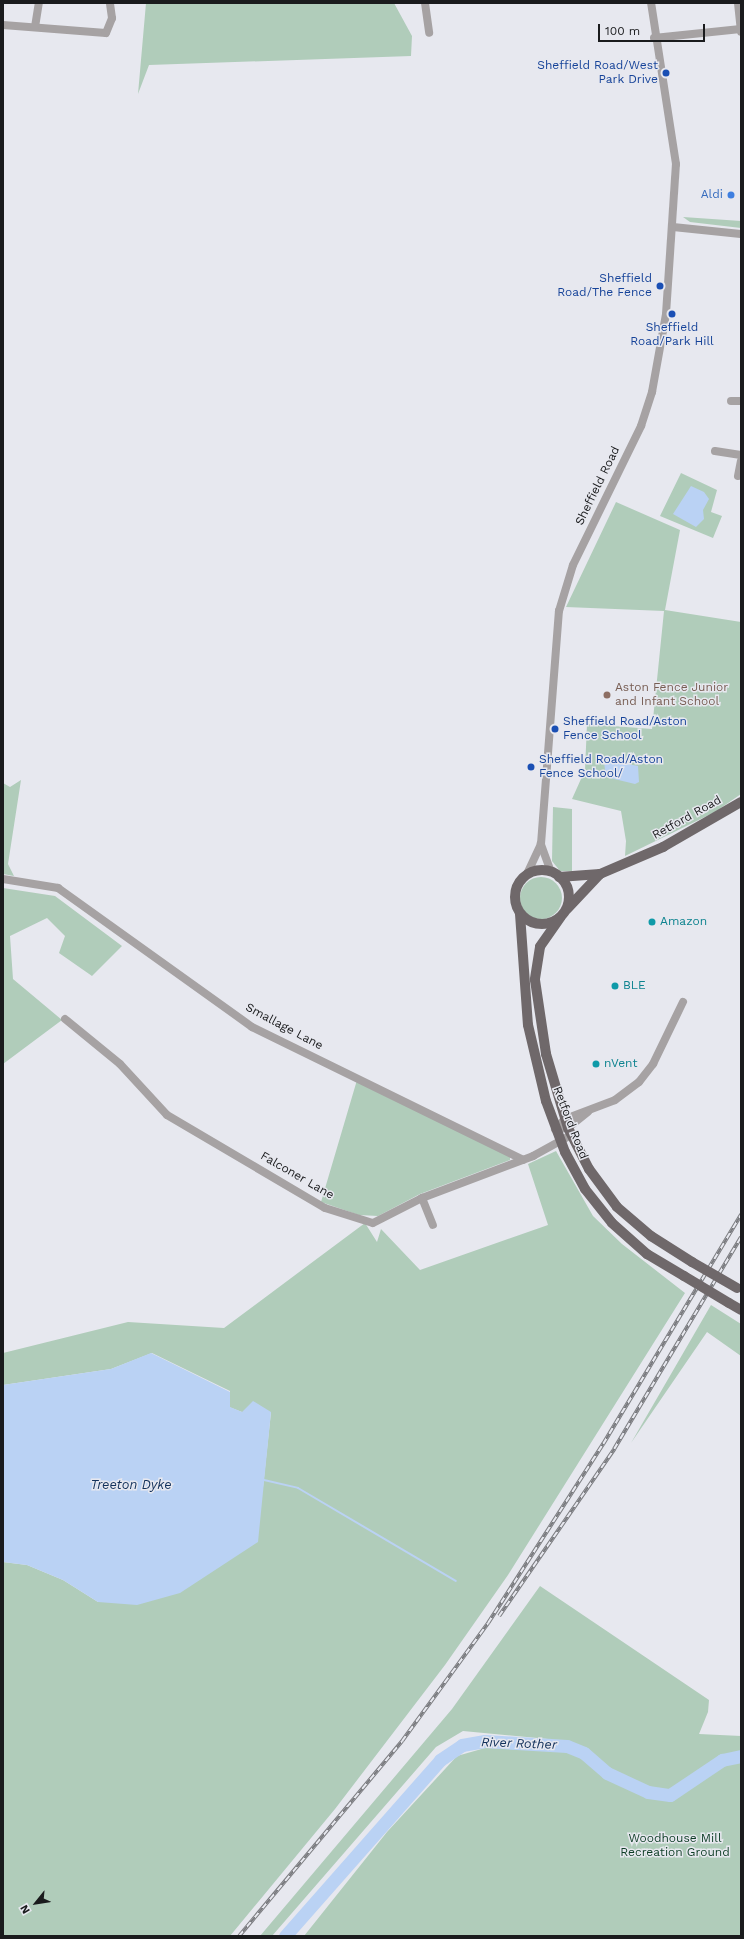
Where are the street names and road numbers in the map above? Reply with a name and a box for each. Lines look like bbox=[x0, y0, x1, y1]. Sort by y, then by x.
street label: Sheffield Road bbox=[573, 444, 623, 528]
street label: Retford Road bbox=[650, 793, 724, 843]
street label: Smallage Lane bbox=[243, 1001, 325, 1053]
street label: Retford Road bbox=[550, 1085, 590, 1161]
street label: Falconer Lane bbox=[258, 1149, 336, 1203]

